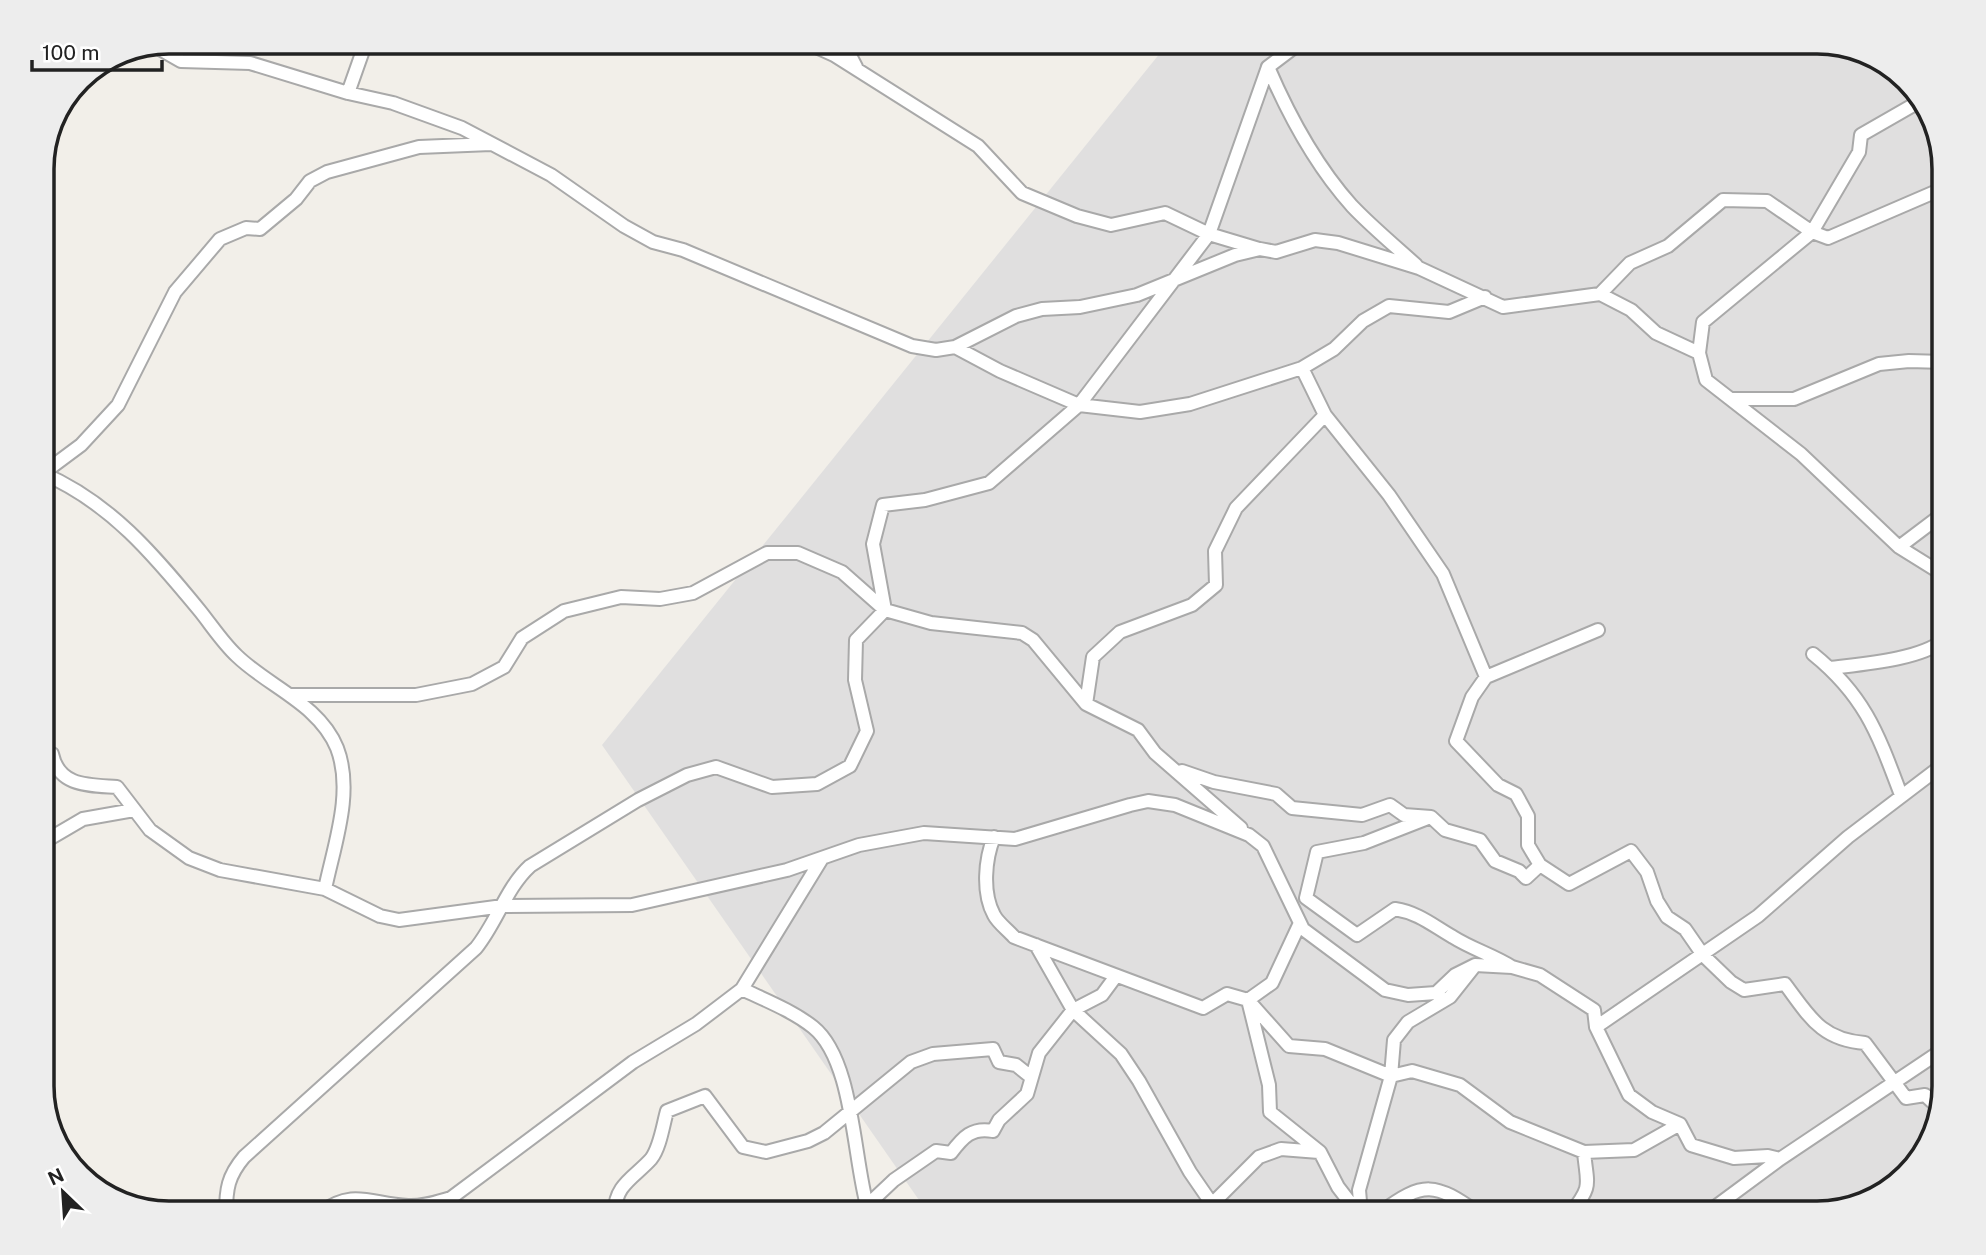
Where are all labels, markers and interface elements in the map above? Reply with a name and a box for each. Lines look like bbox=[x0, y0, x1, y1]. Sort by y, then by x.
scale bar bbox=[32, 28, 161, 72]
text: 100 m bbox=[42, 40, 99, 65]
north arrow bbox=[28, 1157, 98, 1227]
text: N bbox=[44, 1163, 67, 1190]

